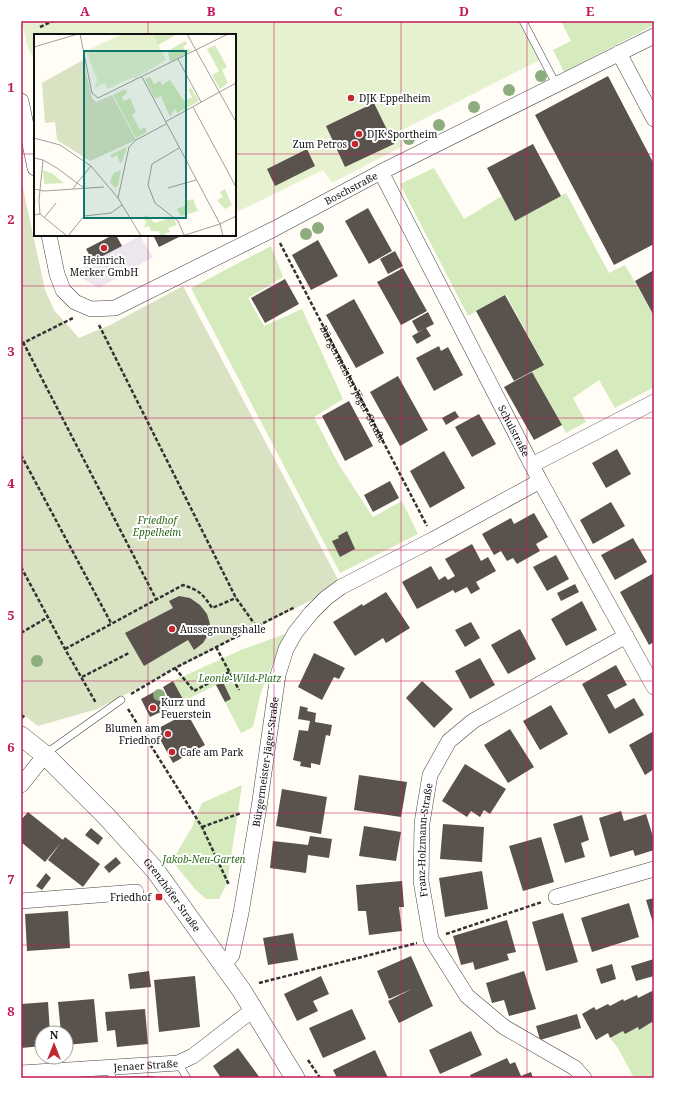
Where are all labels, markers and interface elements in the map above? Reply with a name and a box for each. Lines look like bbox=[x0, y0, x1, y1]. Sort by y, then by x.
text: A bbox=[80, 2, 90, 20]
text: B bbox=[207, 2, 216, 20]
text: C bbox=[334, 2, 343, 20]
text: D bbox=[459, 2, 469, 20]
text: E bbox=[586, 2, 595, 20]
inset map bbox=[34, 34, 236, 236]
text: 1 bbox=[7, 78, 15, 96]
place label: DJK Eppelheim bbox=[359, 91, 431, 105]
marker: DJK Eppelheim bbox=[346, 93, 356, 103]
place label: DJK Sportheim bbox=[367, 127, 438, 141]
marker: DJK Sportheim bbox=[354, 129, 364, 139]
place label: Zum Petros bbox=[293, 137, 347, 151]
marker: Zum Petros bbox=[350, 139, 360, 149]
street label: Boschstraße bbox=[322, 168, 380, 208]
text: 2 bbox=[7, 210, 15, 228]
marker: Heinrich Merker GmbH bbox=[99, 243, 109, 253]
place label: Heinrich Merker GmbH bbox=[70, 253, 138, 279]
street label: Bürgermeister-Jäger-Straße bbox=[317, 323, 390, 446]
text: 3 bbox=[7, 342, 15, 360]
street label: Schulstraße bbox=[495, 403, 533, 459]
text: 4 bbox=[7, 474, 15, 492]
park label: Friedhof Eppelheim bbox=[132, 513, 181, 539]
text: 5 bbox=[7, 606, 15, 624]
place label: Aussegnungshalle bbox=[180, 622, 266, 636]
marker: Aussegnungshalle bbox=[167, 624, 177, 634]
park label: Leonie-Wild-Platz bbox=[197, 671, 282, 685]
place label: Kurz und Feuerstein bbox=[161, 695, 212, 721]
street label: Bürgermeister-Jäger-Straße bbox=[249, 696, 282, 828]
marker: Kurz und Feuerstein bbox=[148, 703, 158, 713]
place label: Blumen am Friedhof bbox=[105, 721, 161, 747]
marker: Blumen am Friedhof bbox=[163, 729, 173, 739]
text: 6 bbox=[7, 738, 15, 756]
place label: Cafe am Park bbox=[180, 745, 243, 759]
marker: Cafe am Park bbox=[167, 747, 177, 757]
street label: Franz-Holzmann-Straße bbox=[414, 782, 436, 898]
park label: Jakob-Neu-Garten bbox=[160, 852, 246, 866]
street label: Grenzhöfer Straße bbox=[140, 855, 204, 934]
text: 7 bbox=[7, 870, 15, 888]
place label: Friedhof bbox=[110, 890, 152, 904]
marker: Friedhof bbox=[154, 892, 164, 902]
text: 8 bbox=[7, 1002, 15, 1020]
north arrow bbox=[34, 1025, 74, 1065]
text: N bbox=[50, 1027, 59, 1042]
street label: Jenaer Straße bbox=[112, 1056, 178, 1074]

